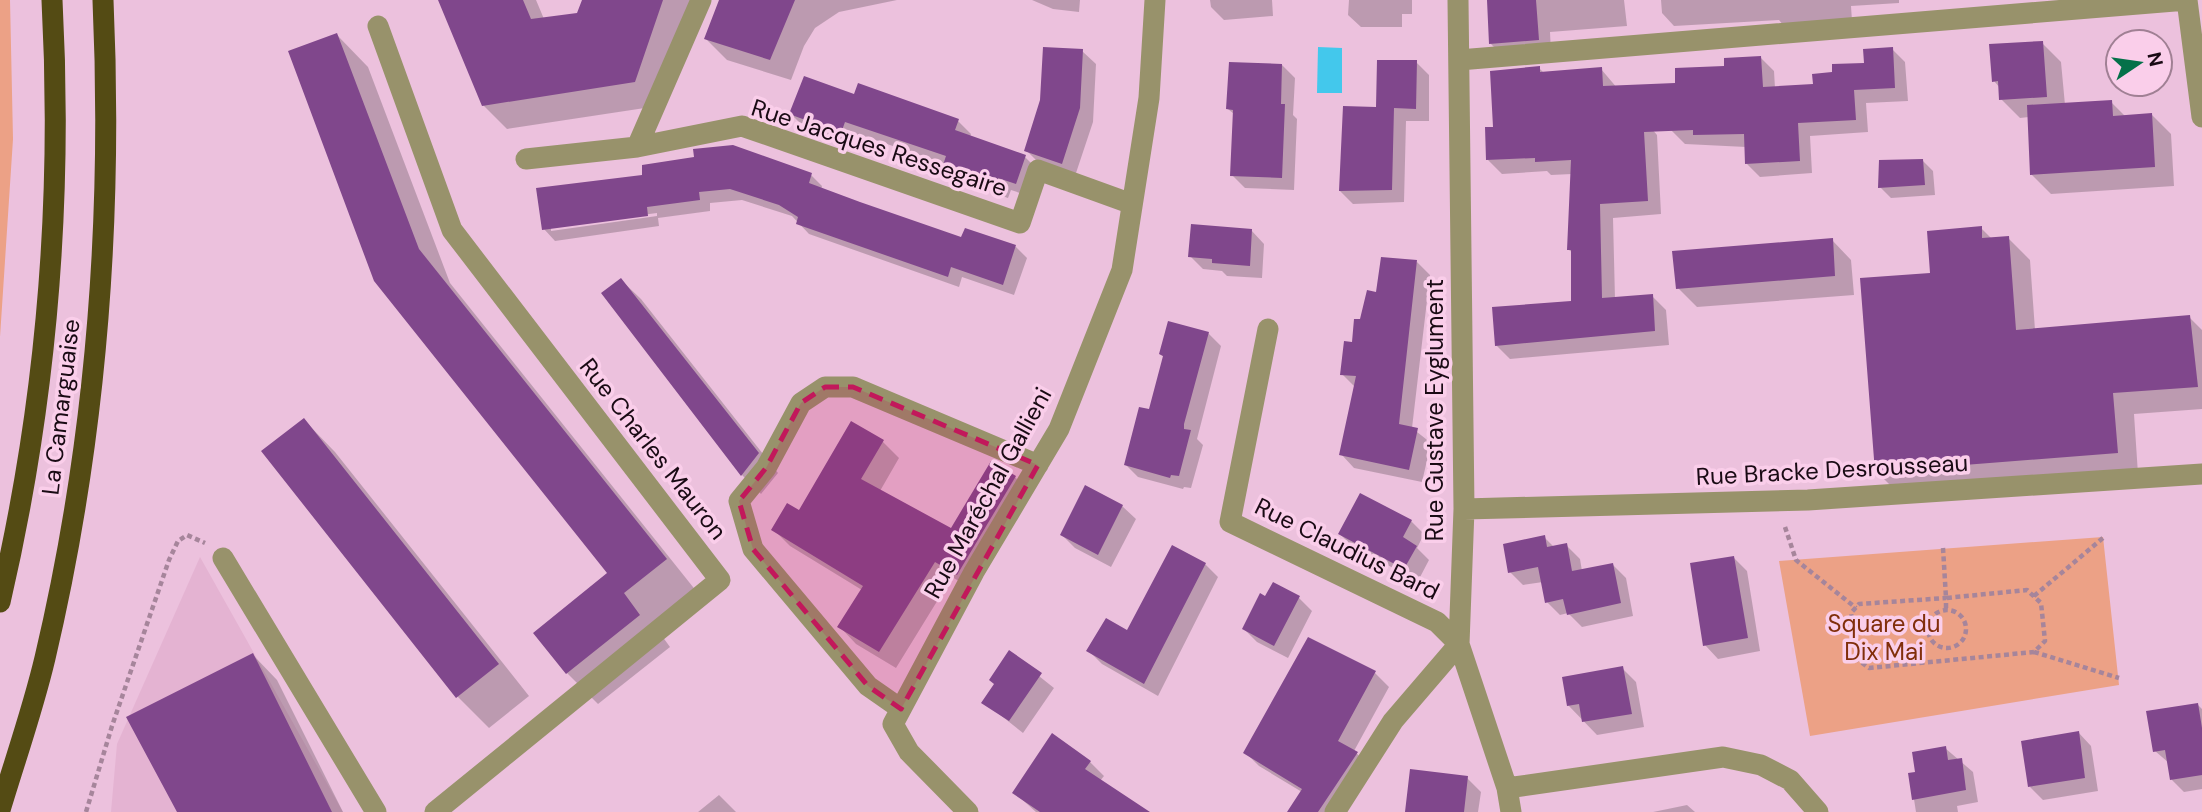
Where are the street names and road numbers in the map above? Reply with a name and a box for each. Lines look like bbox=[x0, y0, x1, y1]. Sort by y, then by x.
street label: Rue Jacques Ressegaire bbox=[747, 92, 1011, 203]
street label: Rue Gustave Eyglument bbox=[1419, 279, 1450, 541]
street label: La Camarguaise bbox=[34, 317, 87, 497]
street label: Rue Charles Mauron bbox=[573, 352, 734, 546]
street label: Rue Maréchal Gallieni bbox=[917, 382, 1058, 604]
street label: Rue Bracke Desrousseau bbox=[1695, 447, 1969, 492]
street label: Rue Claudius Bard bbox=[1250, 490, 1445, 607]

